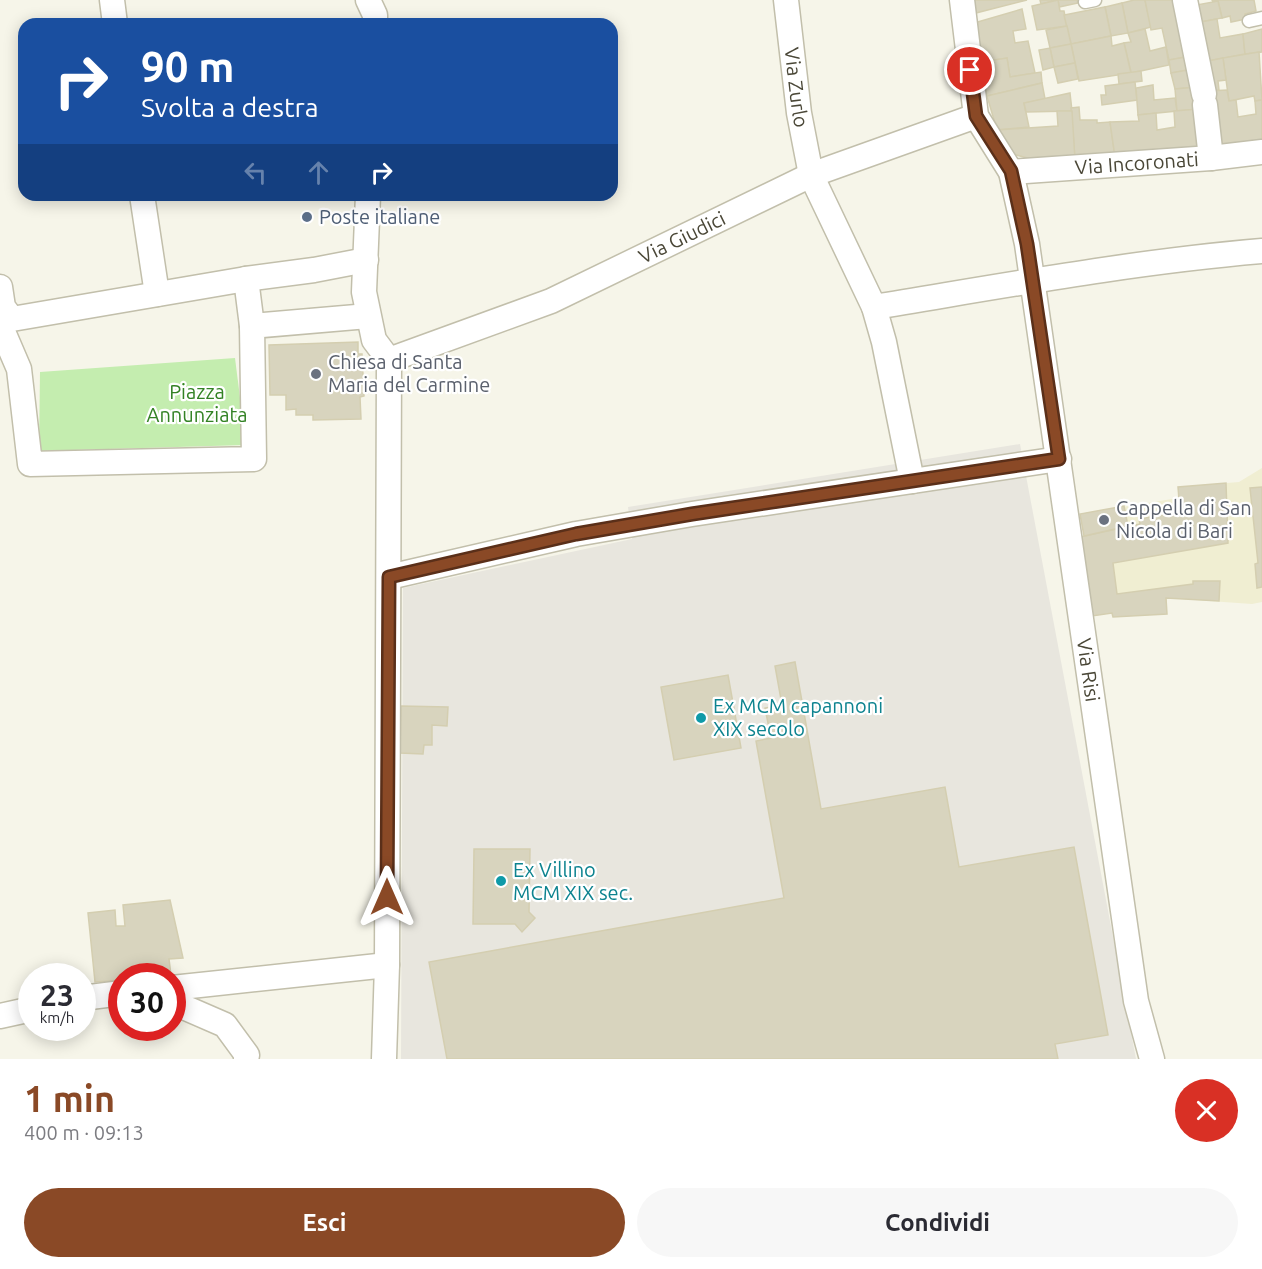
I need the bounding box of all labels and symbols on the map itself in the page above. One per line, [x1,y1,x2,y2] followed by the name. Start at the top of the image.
[944,44,995,95] pin
[781,46,814,129] street label: Via Zurlo
[1074,147,1199,179] street label: Via Incoronati
[319,205,440,228] place label: Poste italiane
[635,206,729,268] street label: Via Giudici
[300,210,314,224] marker: Poste italiane
[328,350,490,396] place label: Chiesa di Santa Maria del Carmine
[309,367,323,381] marker: Chiesa di Santa Maria del Carmine
[146,380,248,426] park label: Piazza Annunziata
[1116,496,1252,542] place label: Cappella di San Nicola di Bari
[1097,513,1111,527] marker: Cappella di San Nicola di Bari
[1073,637,1105,703] street label: Via Risi
[713,694,883,740] place label: Ex MCM capannoni XIX secolo
[694,711,708,725] marker: Ex MCM capannoni XIX secolo
[513,858,633,904] place label: Ex Villino MCM XIX sec.
[355,865,419,929] position arrow
[494,874,508,888] marker: Ex Villino MCM XIX sec.
[108,963,186,1041] speed limit sign: 30

